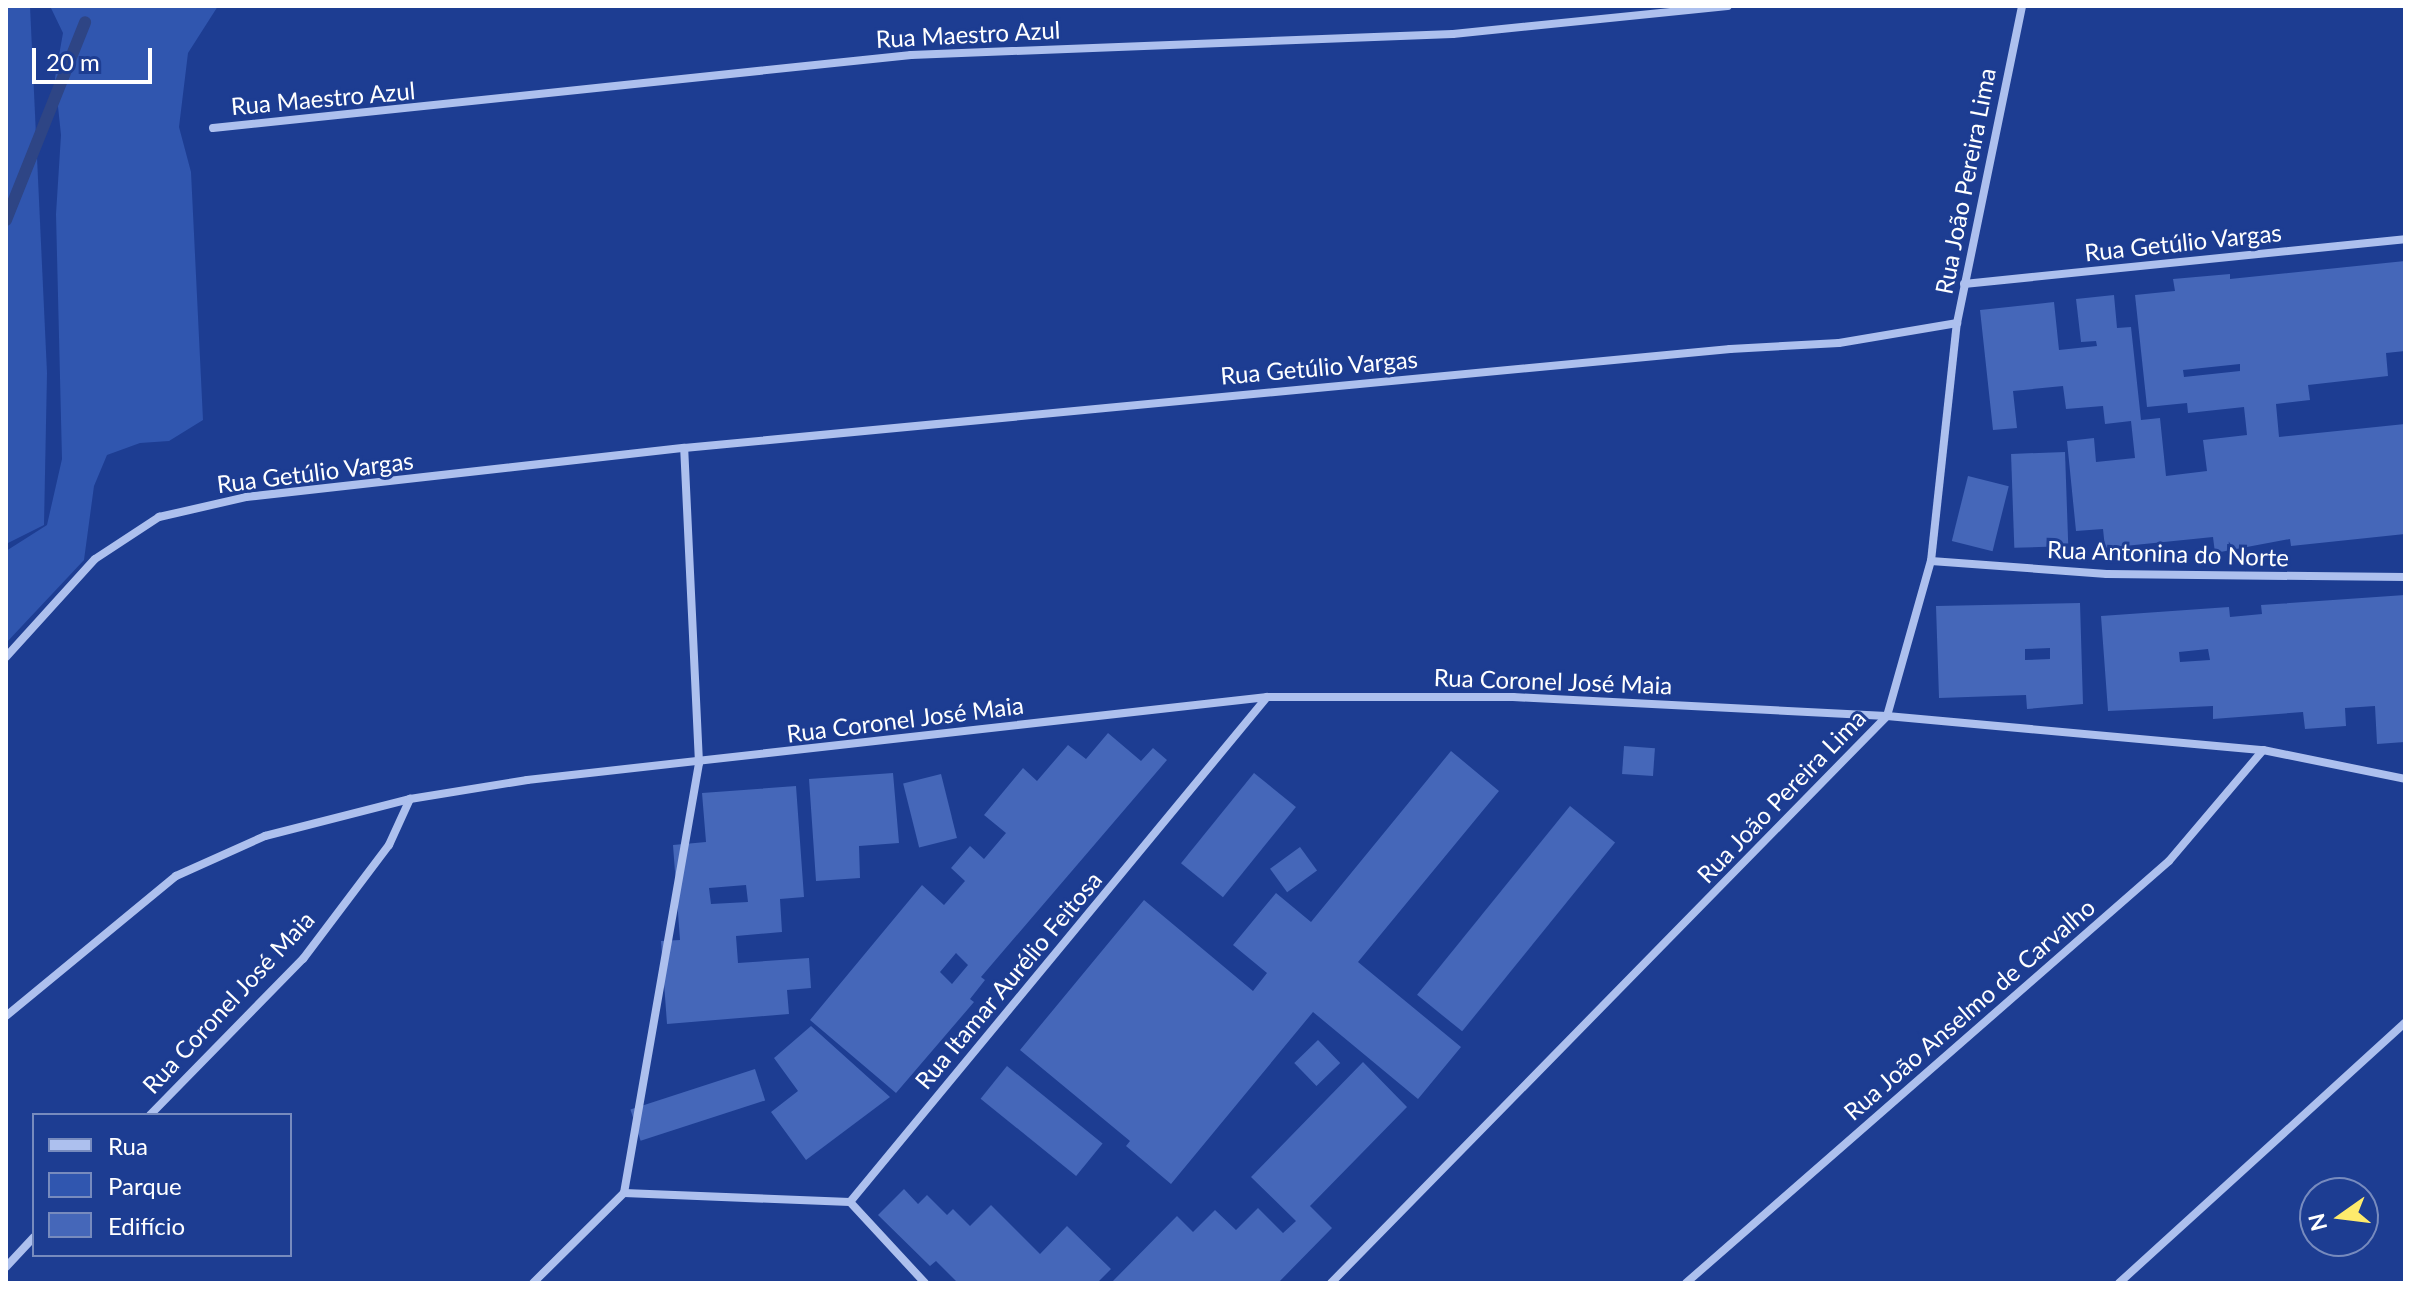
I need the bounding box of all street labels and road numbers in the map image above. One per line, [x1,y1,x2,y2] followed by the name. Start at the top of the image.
[875,15,1061,53] street label: Rua Maestro Azul
[1929,65,2001,297] street label: Rua João Pereira Lima
[229,76,417,120] street label: Rua Maestro Azul
[2083,217,2283,267] street label: Rua Getúlio Vargas
[1219,344,1419,390] street label: Rua Getúlio Vargas
[215,446,415,498] street label: Rua Getúlio Vargas
[2046,534,2290,572] street label: Rua Antonina do Norte
[1433,662,1673,700] street label: Rua Coronel José Maia
[785,690,1025,748] street label: Rua Coronel José Maia
[1691,703,1871,889] street label: Rua João Pereira Lima
[908,865,1108,1095] street label: Rua Itamar Aurélio Feitosa
[1837,892,2101,1126] street label: Rua João Anselmo de Carvalho
[136,905,320,1099] street label: Rua Coronel José Maia

